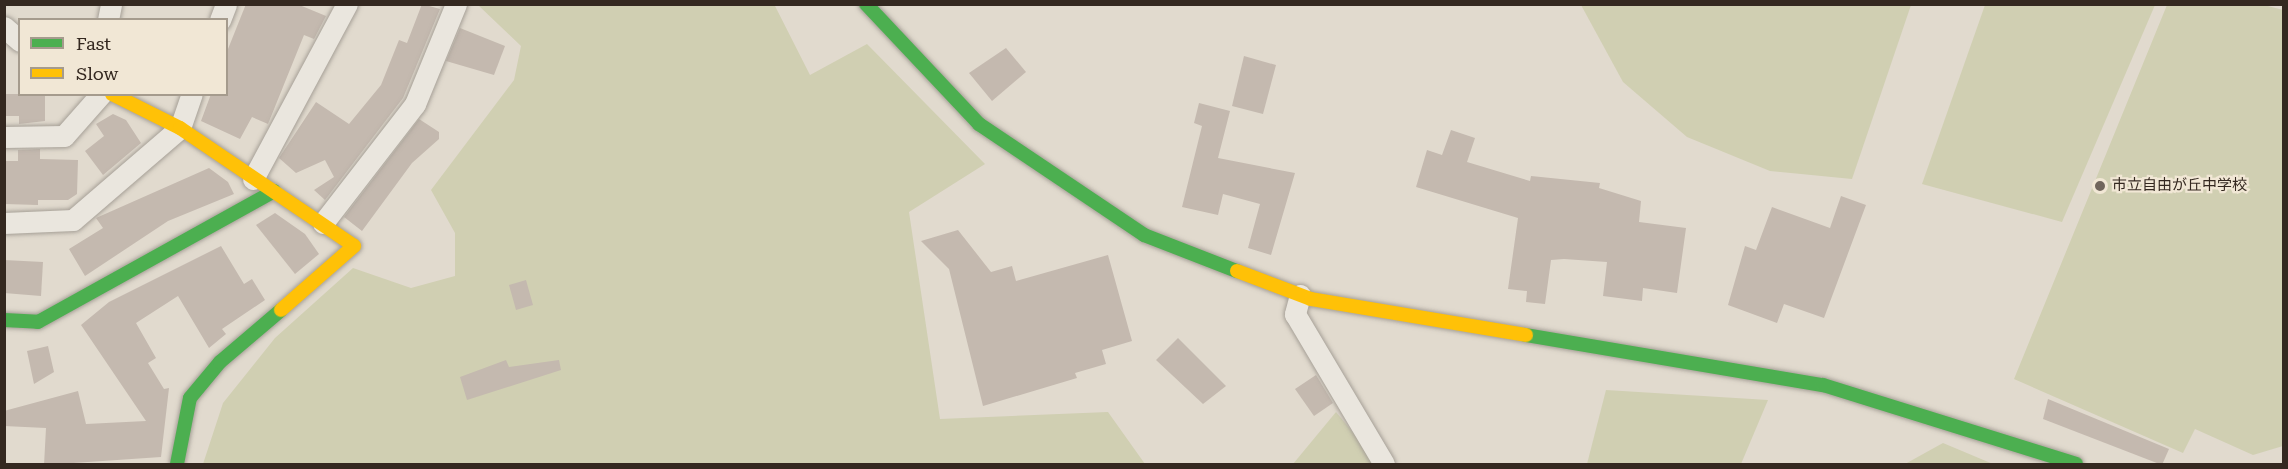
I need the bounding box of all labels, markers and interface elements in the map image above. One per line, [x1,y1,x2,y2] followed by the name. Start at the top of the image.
[18,18,228,96] legend
[76,33,111,54] text: Fast
[76,63,118,84] text: Slow
[2112,177,2247,195] place label: 市立自由が丘中学校
[2093,179,2107,193] marker: 市立自由が丘中学校

